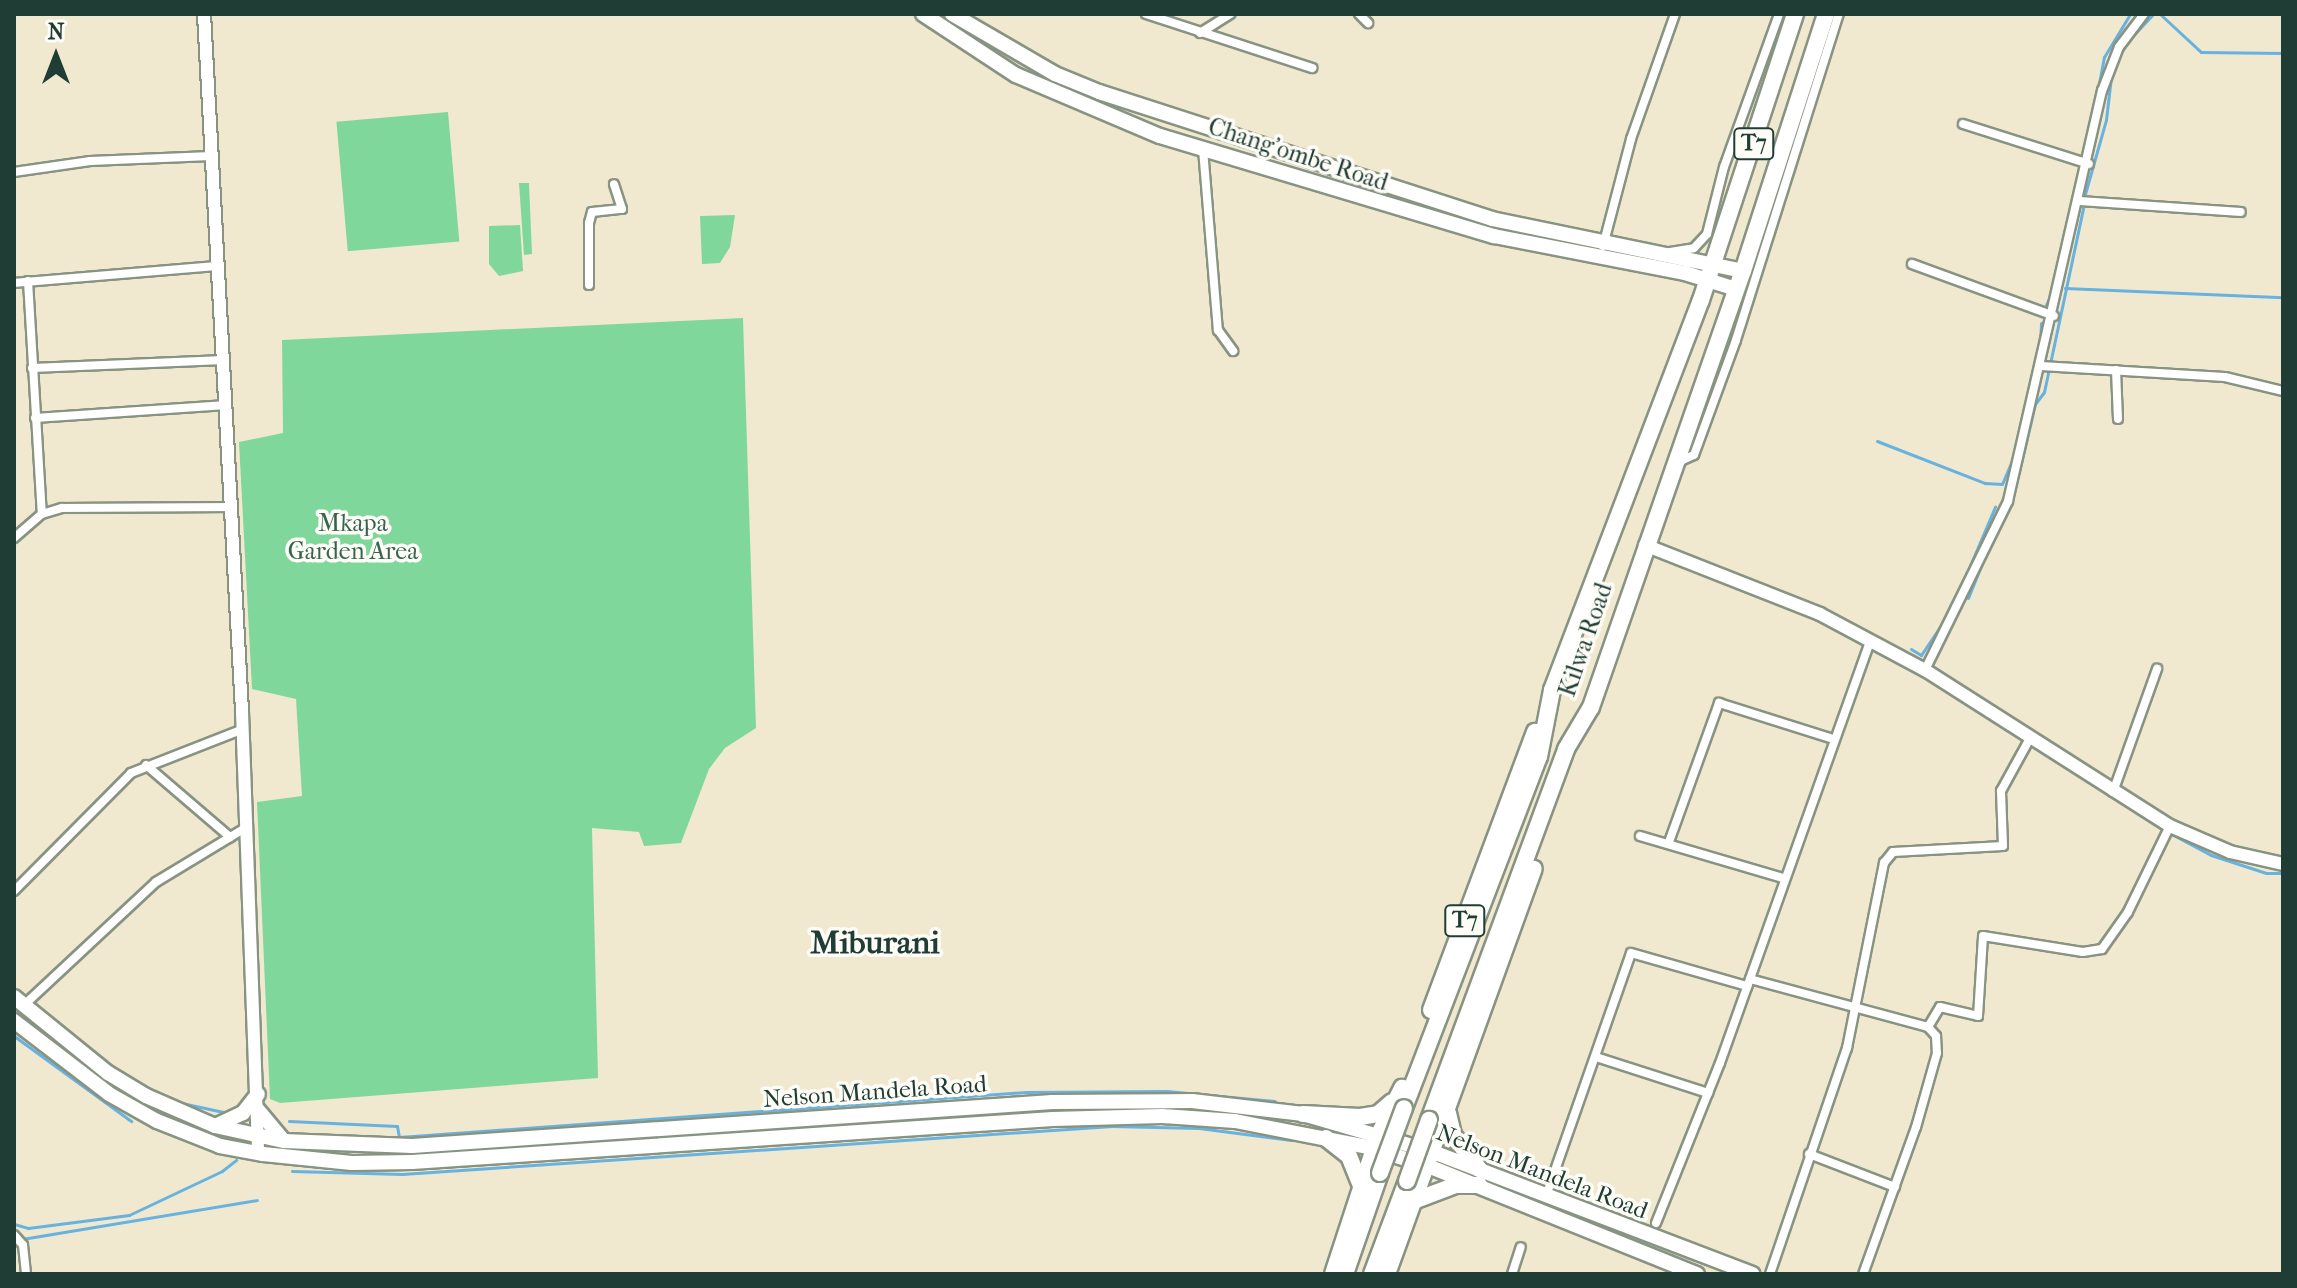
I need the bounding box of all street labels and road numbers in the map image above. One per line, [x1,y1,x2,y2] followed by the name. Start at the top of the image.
[1205,112,1391,198] street label: Chang'ombe Road
[1732,126,1776,162] road number: T7
[1553,579,1619,701] street label: Kilwa Road
[1443,903,1487,939] road number: T7
[762,1070,988,1114] street label: Nelson Mandela Road
[1432,1118,1652,1226] street label: Nelson Mandela Road

